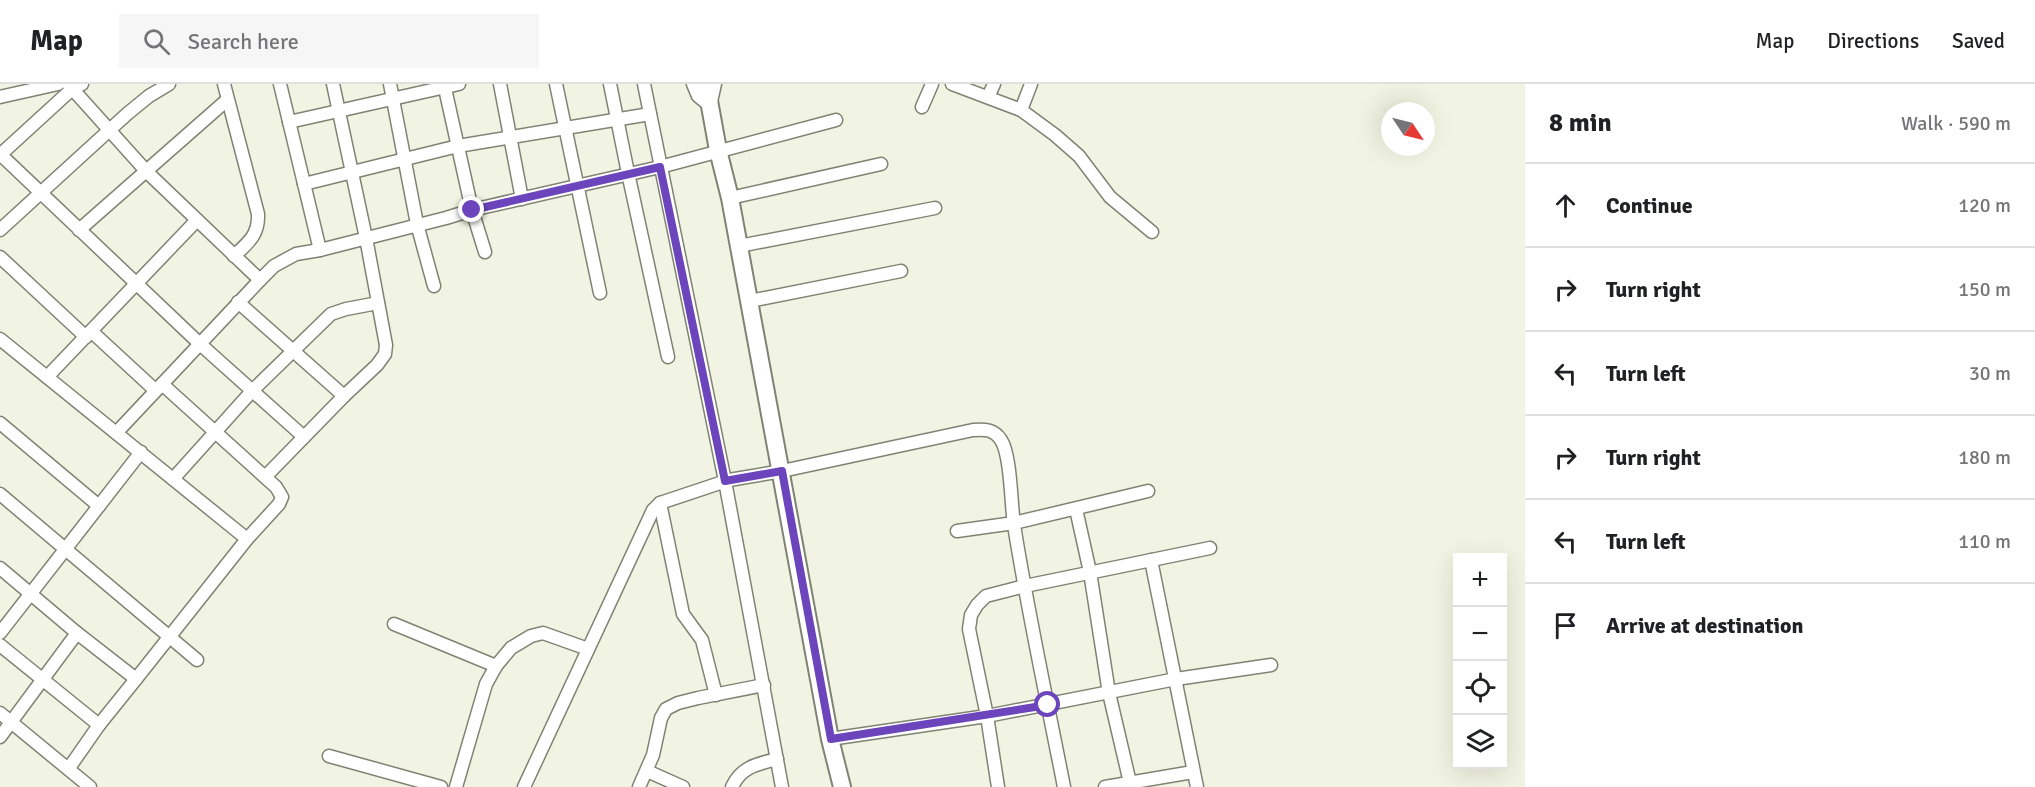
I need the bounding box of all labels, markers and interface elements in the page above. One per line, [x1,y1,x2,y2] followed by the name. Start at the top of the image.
[119,14,539,68] search box
[30,24,83,58] text: Map
[140,25,173,58] icon: search
[188,28,299,55] text: Search here
[1756,28,1794,54] text: Map
[1827,28,1919,54] text: Directions
[1952,28,2005,54] text: Saved
[1381,102,1435,156] north arrow
[1549,107,1612,139] text: 8 min
[1901,111,2011,136] text: Walk · 590 m
[1549,189,1582,222] icon: ahead
[1606,192,1693,219] text: Continue
[1958,193,2011,218] text: 120 m
[458,196,484,222] route end
[1549,273,1582,306] icon: right
[1606,276,1701,303] text: Turn right
[1958,277,2011,302] text: 150 m
[1549,357,1582,390] icon: left
[1606,360,1686,387] text: Turn left
[1969,361,2011,386] text: 30 m
[1549,441,1582,474] icon: right
[1606,444,1701,471] text: Turn right
[1958,445,2011,470] text: 180 m
[1549,525,1582,558] icon: left
[1606,528,1686,555] text: Turn left
[1958,529,2011,554] text: 110 m
[1453,553,1507,769] map controls
[1453,553,1507,607] button: +
[1453,607,1507,661] button: −
[1549,609,1582,642] icon: arrive
[1606,612,1803,639] text: Arrive at destination
[1453,661,1507,715] button: locate
[1034,691,1060,717] route start
[1453,715,1507,769] button: layers

